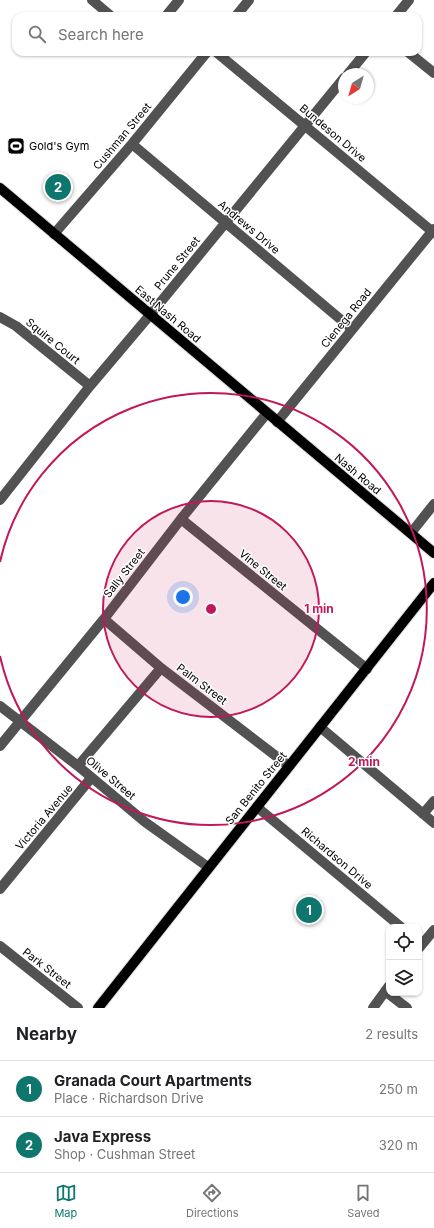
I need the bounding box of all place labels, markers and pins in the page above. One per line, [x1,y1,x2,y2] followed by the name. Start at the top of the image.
[6,136,26,156] sports icon: Gold's Gym
[29,139,89,153] place label: Gold's Gym
[45,172,71,202] pin: 2
[204,602,218,616] centre of rings
[296,895,322,925] pin: 1

